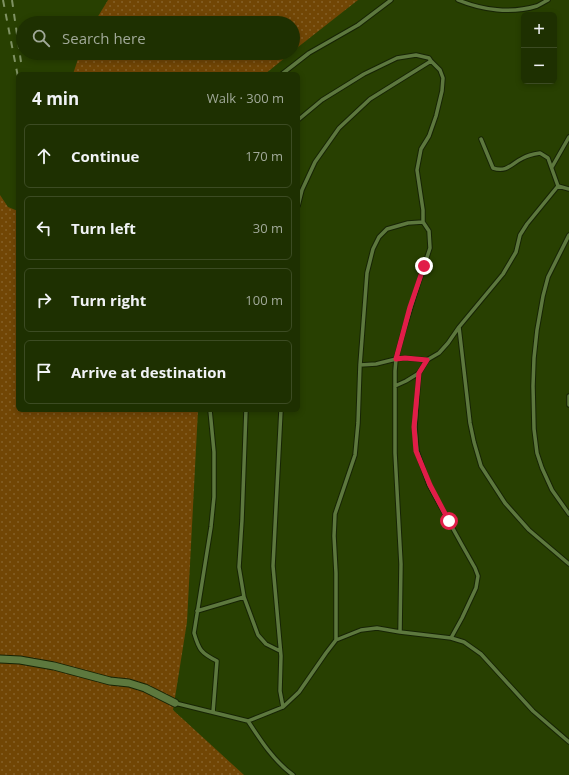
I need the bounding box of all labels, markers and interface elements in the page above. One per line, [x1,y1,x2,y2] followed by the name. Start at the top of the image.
[521,12,557,84] map controls
[521,12,557,48] button: +
[16,16,300,60] search box
[30,27,52,49] icon: search
[62,28,146,48] text: Search here
[521,48,557,84] button: −
[32,87,79,110] text: 4 min
[207,89,284,107] text: Walk · 300 m
[33,145,55,167] icon: ahead
[71,146,139,166] text: Continue
[245,147,283,165] text: 170 m
[33,217,55,239] icon: left
[71,218,136,238] text: Turn left
[253,219,283,237] text: 30 m
[415,257,433,275] route end
[33,289,55,311] icon: right
[71,290,146,310] text: Turn right
[245,291,283,309] text: 100 m
[33,361,55,383] icon: arrive
[71,362,226,382] text: Arrive at destination
[440,512,458,530] route start

